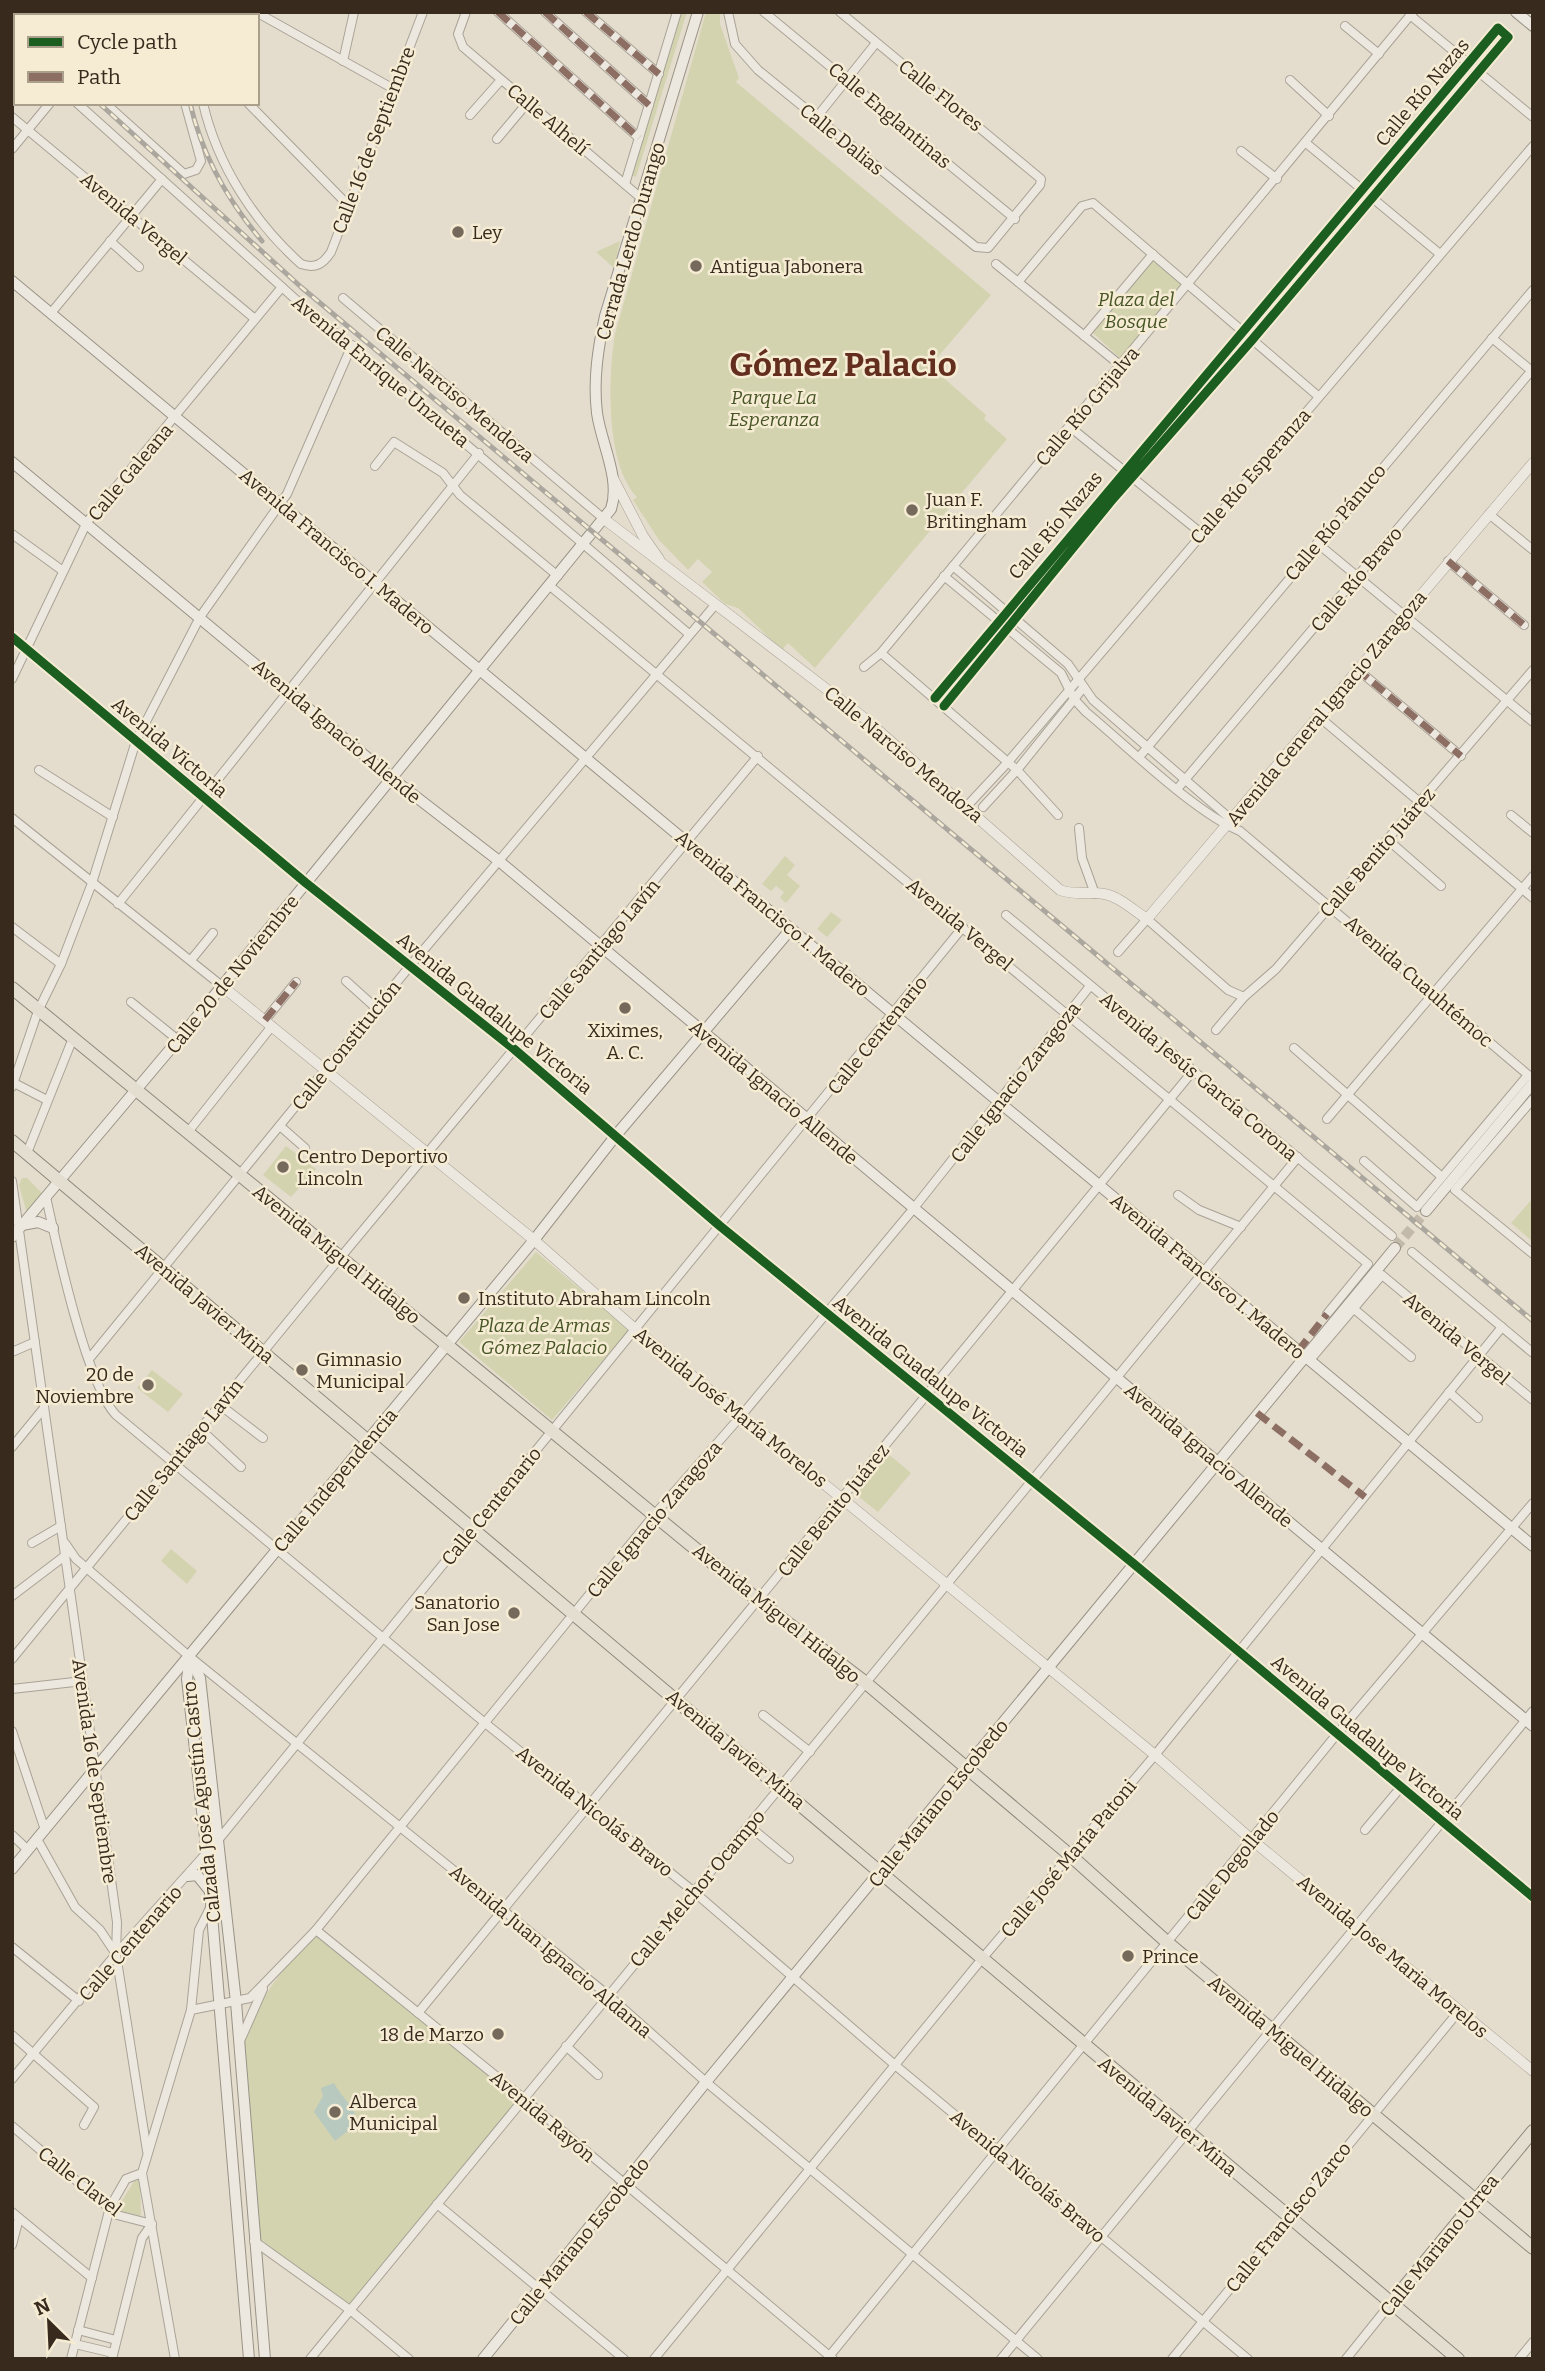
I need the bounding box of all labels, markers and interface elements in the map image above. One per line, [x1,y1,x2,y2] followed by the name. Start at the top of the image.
[14,14,259,105] legend
[77,29,177,55] text: Cycle path
[1371,34,1474,151] street label: Calle Río Nazas
[327,43,420,237] street label: Calle 16 de Septiembre
[894,54,987,136] street label: Calle Flores
[824,57,956,173] street label: Calle Englantinas
[77,64,121,90] text: Path
[502,79,593,160] street label: Calle Alhelí
[795,99,888,180] street label: Calle Dalias
[591,139,670,343] street label: Cerrada Lerdo Durango
[76,167,192,270] street label: Avenida Vergel
[472,221,503,244] place label: Ley
[450,224,466,240] marker: Ley
[710,255,864,278] place label: Antigua Jabonera
[688,258,704,274] marker: Antigua Jabonera
[1098,288,1174,333] park label: Plaza del Bosque
[287,290,475,453] street label: Avenida Enrique Unzueta
[371,321,539,468] street label: Calle Narciso Mendoza
[1031,342,1144,471] street label: Calle Río Grijalva
[729,345,957,385] district label: Gómez Palacio
[728,386,820,431] park label: Parque La Esperanza
[1185,403,1316,549] street label: Calle Río Esperanza
[83,418,178,526] street label: Calle Galeana
[1280,459,1391,585] street label: Calle Río Pánuco
[235,463,439,639] street label: Avenida Francisco I. Madero
[1004,467,1107,584] street label: Calle Río Nazas
[925,488,1027,533] place label: Juan F. Britingham
[904,502,920,518] marker: Juan F. Britingham
[1306,522,1407,637] street label: Calle Río Bravo
[1221,586,1432,831] street label: Avenida General Ignacio Zaragoza
[248,654,426,809] street label: Avenida Ignacio Allende
[820,681,988,828] street label: Calle Narciso Mendoza
[107,692,233,803] street label: Avenida Victoria
[1315,783,1440,922] street label: Calle Benito Juárez
[671,825,875,1001] street label: Avenida Francisco I. Madero
[902,873,1018,976] street label: Avenida Vergel
[534,874,665,1024] street label: Calle Santiago Lavín
[161,890,304,1058] street label: Calle 20 de Noviembre
[1340,911,1498,1052] street label: Avenida Cuauhtémoc
[392,927,597,1100] street label: Avenida Guadalupe Victoria
[823,971,932,1099] street label: Calle Centenario
[287,976,406,1115] street label: Calle Constitución
[1095,987,1303,1166] street label: Avenida Jesús García Corona
[946,997,1086,1167] street label: Calle Ignacio Zaragoza
[617,1000,633,1016] marker: Xiximes, A. C.
[685,1015,863,1170] street label: Avenida Ignacio Allende
[587,1019,663,1064] place label: Xiximes, A. C.
[297,1145,448,1190] place label: Centro Deportivo Lincoln
[275,1159,291,1175] marker: Centro Deportivo Lincoln
[248,1180,425,1329] street label: Avenida Miguel Hidalgo
[1106,1188,1310,1364] street label: Avenida Francisco I. Madero
[130,1239,279,1369] street label: Avenida Javier Mina
[478,1287,711,1310] place label: Instituto Abraham Lincoln
[1399,1287,1515,1390] street label: Avenida Vergel
[456,1290,472,1306] marker: Instituto Abraham Lincoln
[828,1290,1033,1463] street label: Avenida Guadalupe Victoria
[478,1314,610,1359] park label: Plaza de Armas Gómez Palacio
[629,1322,832,1492] street label: Avenida José María Morelos
[316,1348,405,1393] place label: Gimnasio Municipal
[294,1362,310,1378] marker: Gimnasio Municipal
[35,1363,134,1408] place label: 20 de Noviembre
[119,1375,248,1526] street label: Calle Santiago Lavín
[140,1377,156,1393] marker: 20 de Noviembre
[1120,1378,1298,1533] street label: Avenida Ignacio Allende
[269,1403,403,1557] street label: Calle Independencia
[582,1436,727,1602] street label: Calle Ignacio Zaragoza
[773,1439,894,1582] street label: Calle Benito Juárez
[437,1442,546,1570] street label: Calle Centenario
[688,1539,865,1688] street label: Avenida Miguel Hidalgo
[414,1591,500,1636] place label: Sanatorio San Jose
[506,1605,522,1621] marker: Sanatorio San Jose
[1267,1650,1469,1825] street label: Avenida Guadalupe Victoria
[67,1657,122,1885] street label: Avenida 16 de Septiembre
[177,1680,226,1924] street label: Calzada José Agustín Castro
[661,1685,810,1815] street label: Avenida Javier Mina
[864,1715,1013,1892] street label: Calle Mariano Escobedo
[512,1741,678,1882] street label: Avenida Nicolás Bravo
[996,1774,1141,1942] street label: Calle José María Patoni
[625,1805,770,1972] street label: Calle Melchor Ocampo
[1181,1805,1284,1925] street label: Calle Degollado
[445,1860,657,2043] street label: Avenida Juan Ignacio Aldama
[1293,1870,1493,2043] street label: Avenida Jose Maria Morelos
[74,1881,187,2006] street label: Calle Centenario
[1142,1945,1199,1968] place label: Prince
[1120,1948,1136,1964] marker: Prince
[1203,1970,1378,2122] street label: Avenida Miguel Hidalgo
[380,2023,484,2046] place label: 18 de Marzo
[490,2026,506,2042] marker: 18 de Marzo
[1093,2052,1242,2182] street label: Avenida Javier Mina
[485,2066,600,2167] street label: Avenida Rayón
[349,2090,438,2135] place label: Alberca Municipal
[327,2104,343,2120] marker: Alberca Municipal
[946,2105,1110,2248] street label: Avenida Nicolás Bravo
[1221,2137,1356,2297] street label: Calle Francisco Zarco
[33,2142,126,2221] street label: Calle Clavel
[505,2153,654,2330] street label: Calle Mariano Escobedo
[1375,2169,1504,2321] street label: Calle Mariano Urrea
[14,2287,84,2357] north arrow
[31,2293,54,2320] text: N

